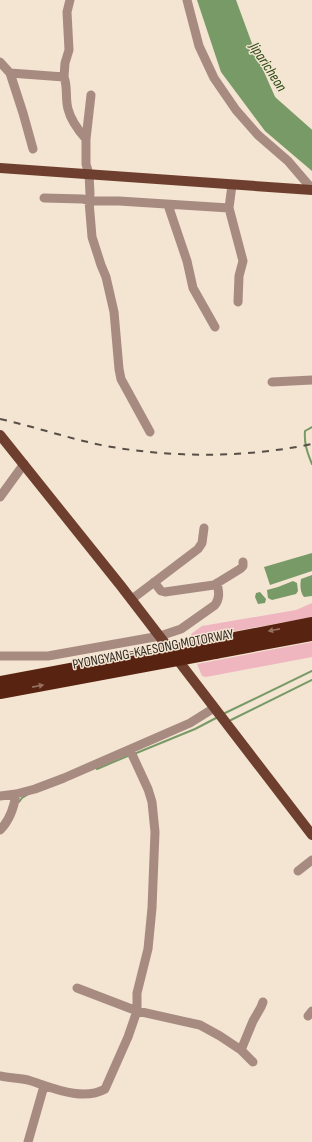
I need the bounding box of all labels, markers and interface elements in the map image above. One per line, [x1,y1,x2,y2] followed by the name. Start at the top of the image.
[244,38,291,95] water label: Jiparicheon
[71,625,235,673] street label: PYONGYANG-KAESONG MOTORWAY
[268,628,280,634] one-way arrow
[32,683,44,689] one-way arrow

